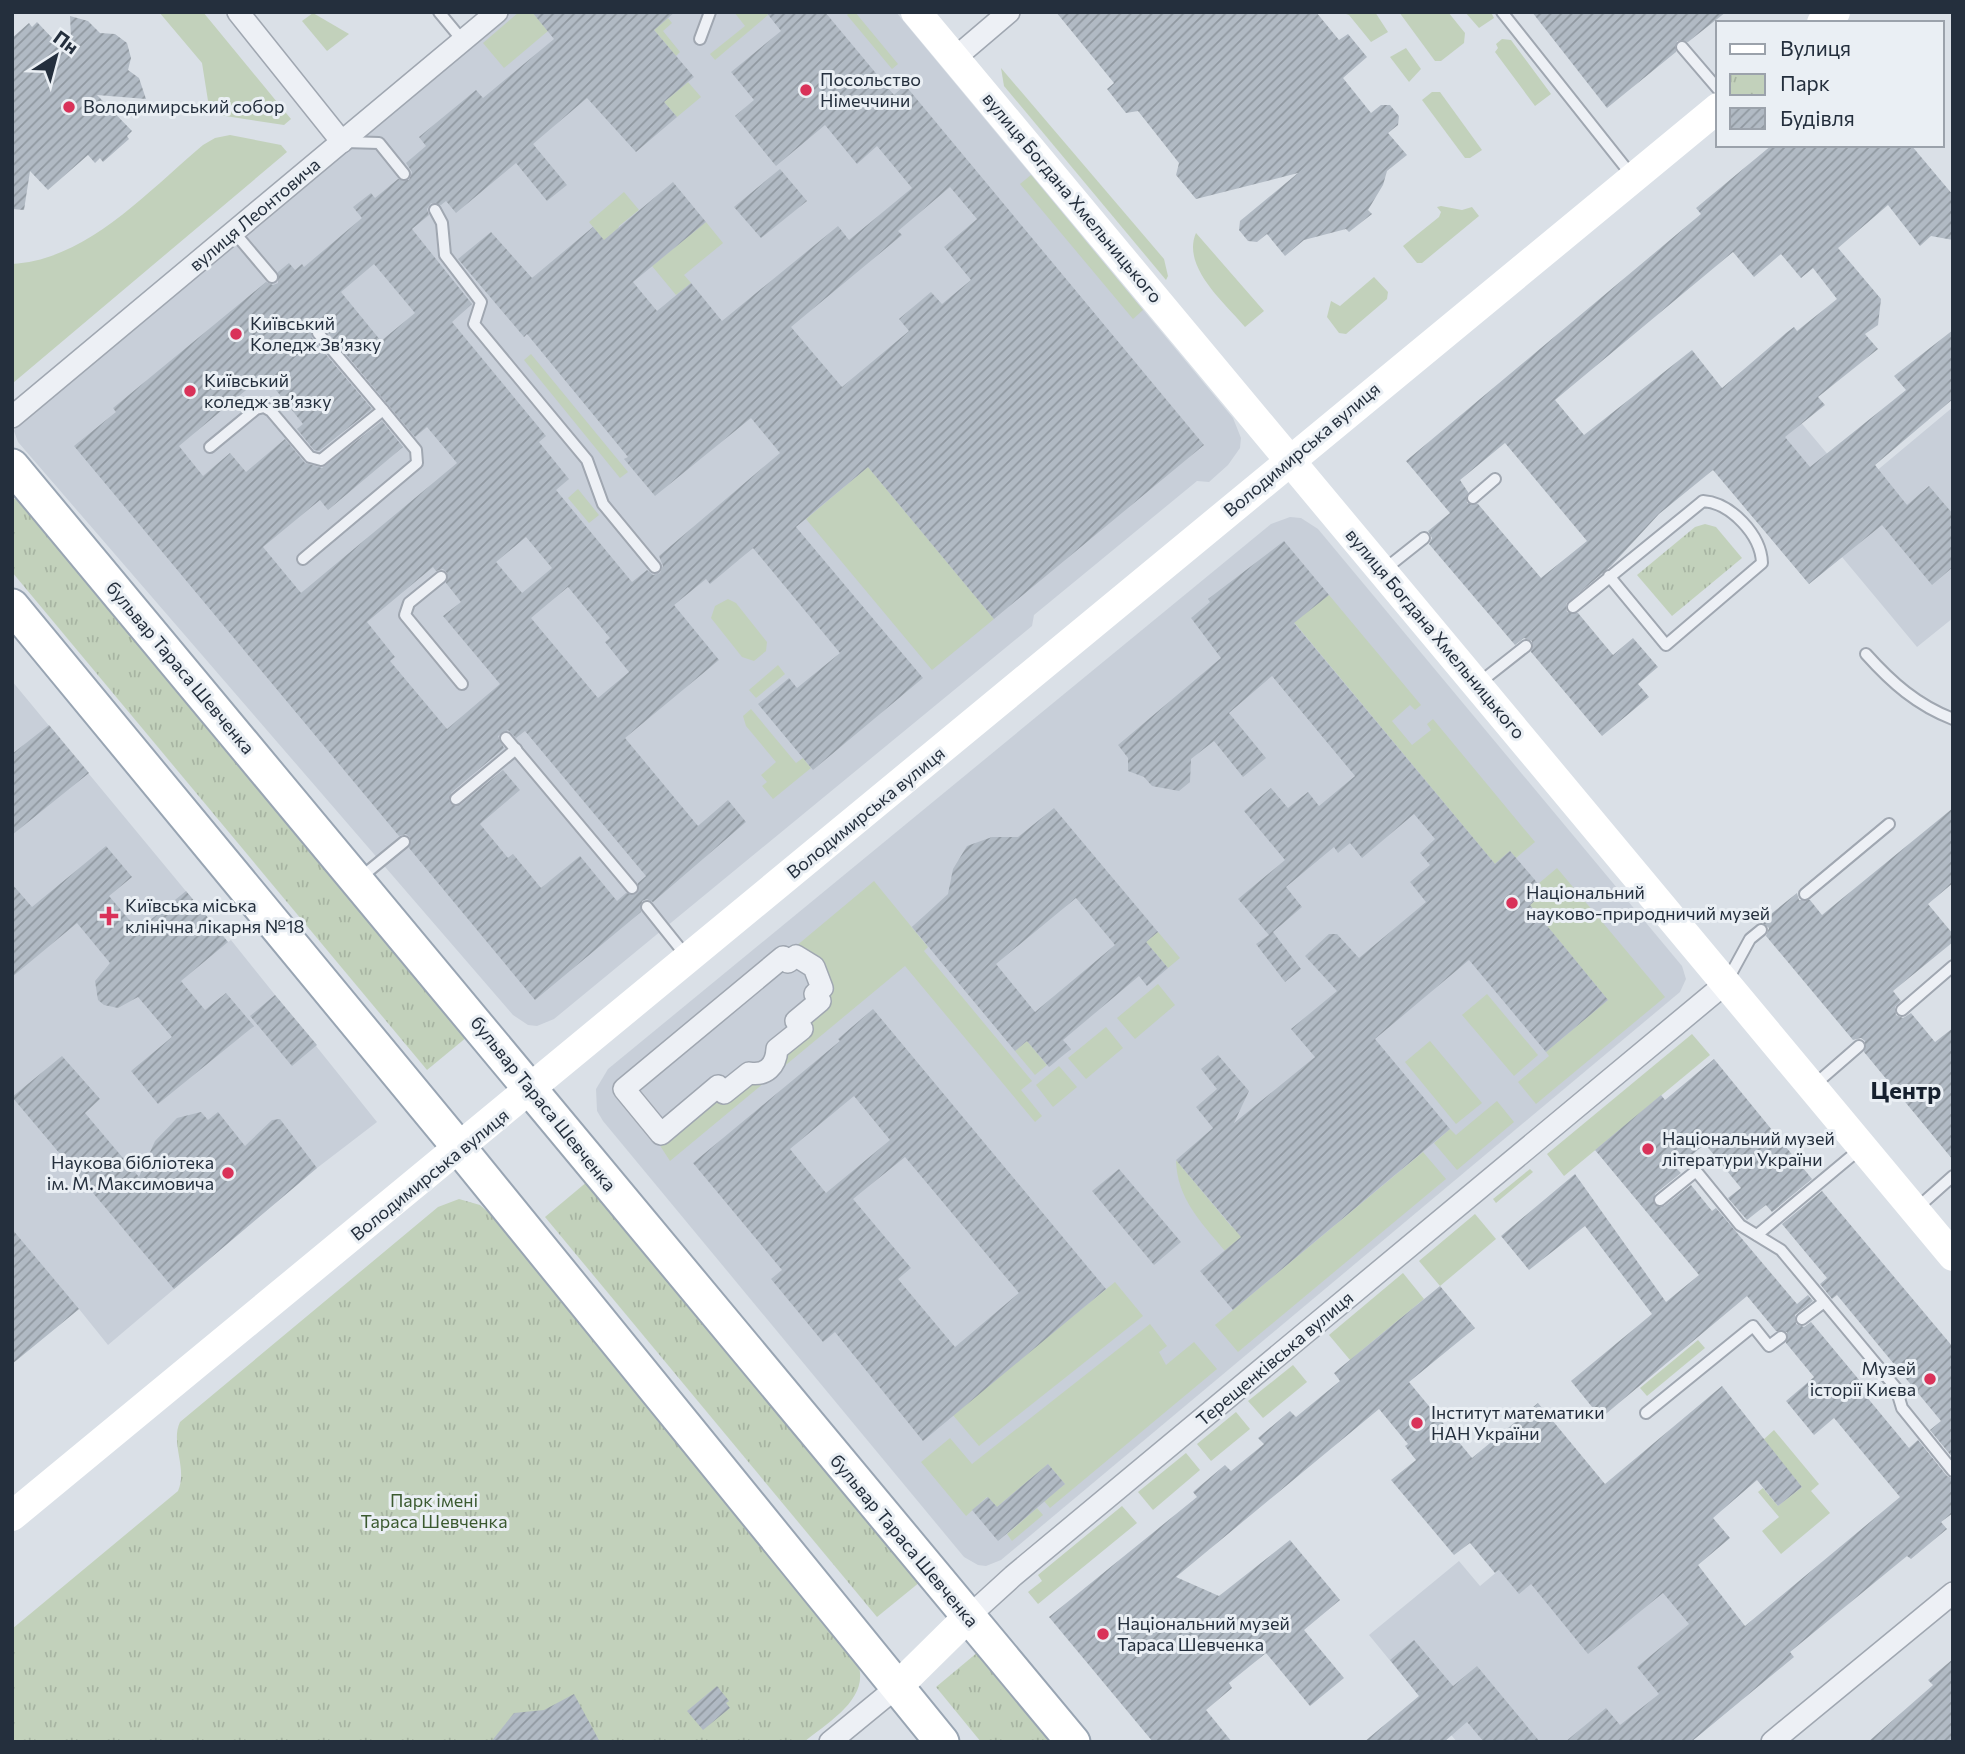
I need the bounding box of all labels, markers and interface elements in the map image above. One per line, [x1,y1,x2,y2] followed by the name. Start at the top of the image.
[21,21,91,91] north arrow
[1716,21,1944,147] legend
[49,25,83,59] text: Пн
[1780,35,1851,60] text: Вулиця
[820,68,921,111] place label: Посольство Німеччини
[1780,70,1830,95] text: Парк
[798,82,814,98] marker: Посольство Німеччини
[978,88,1167,307] street label: вулиця Богдана Хмельницького
[83,95,285,117] place label: Володимирський собор
[61,99,77,115] marker: Володимирський собор
[1780,105,1855,130] text: Будівля
[184,153,324,275] street label: вулиця Леонтовича
[250,312,381,355] place label: Київський Коледж Зв’язку
[228,326,244,342] marker: Київський Коледж Зв’язку
[204,369,332,412] place label: Київський коледж зв’язку
[1219,377,1384,521] street label: Володимирська вулиця
[182,383,198,399] marker: Київський коледж зв’язку
[1341,524,1530,743] street label: вулиця Богдана Хмельницького
[102,576,260,758] street label: бульвар Тараса Шевченка
[782,742,949,883] street label: Володимирська вулиця
[1526,881,1770,924] place label: Національний науково-природничий музей
[125,894,305,937] place label: Київська міська клінічна лікарня №18
[1504,895,1520,911] marker: Національний науково-природничий музей
[99,906,119,926] marker: Київська міська клінічна лікарня №18
[466,1011,621,1195] street label: бульвар Тараса Шевченка
[1871,1075,1941,1104] district label: Центр
[346,1104,513,1245] street label: Володимирська вулиця
[1662,1127,1835,1170] place label: Національний музей літератури України
[1640,1141,1656,1157] marker: Національний музей літератури України
[47,1151,214,1194] place label: Наукова бібліотека ім. М. Максимовича
[220,1165,236,1181] marker: Наукова бібліотека ім. М. Максимовича
[1191,1286,1357,1430] street label: Терещенківська вулиця
[1810,1357,1916,1400] place label: Музей історії Києва
[1922,1371,1938,1387] marker: Музей історії Києва
[1431,1401,1605,1444] place label: Інститут математики НАН України
[1409,1415,1425,1431] marker: Інститут математики НАН України
[826,1449,984,1631] street label: бульвар Тараса Шевченка
[361,1489,507,1532] park label: Парк імені Тараса Шевченка
[1117,1612,1290,1655] place label: Національний музей Тараса Шевченка
[1095,1626,1111,1642] marker: Національний музей Тараса Шевченка

